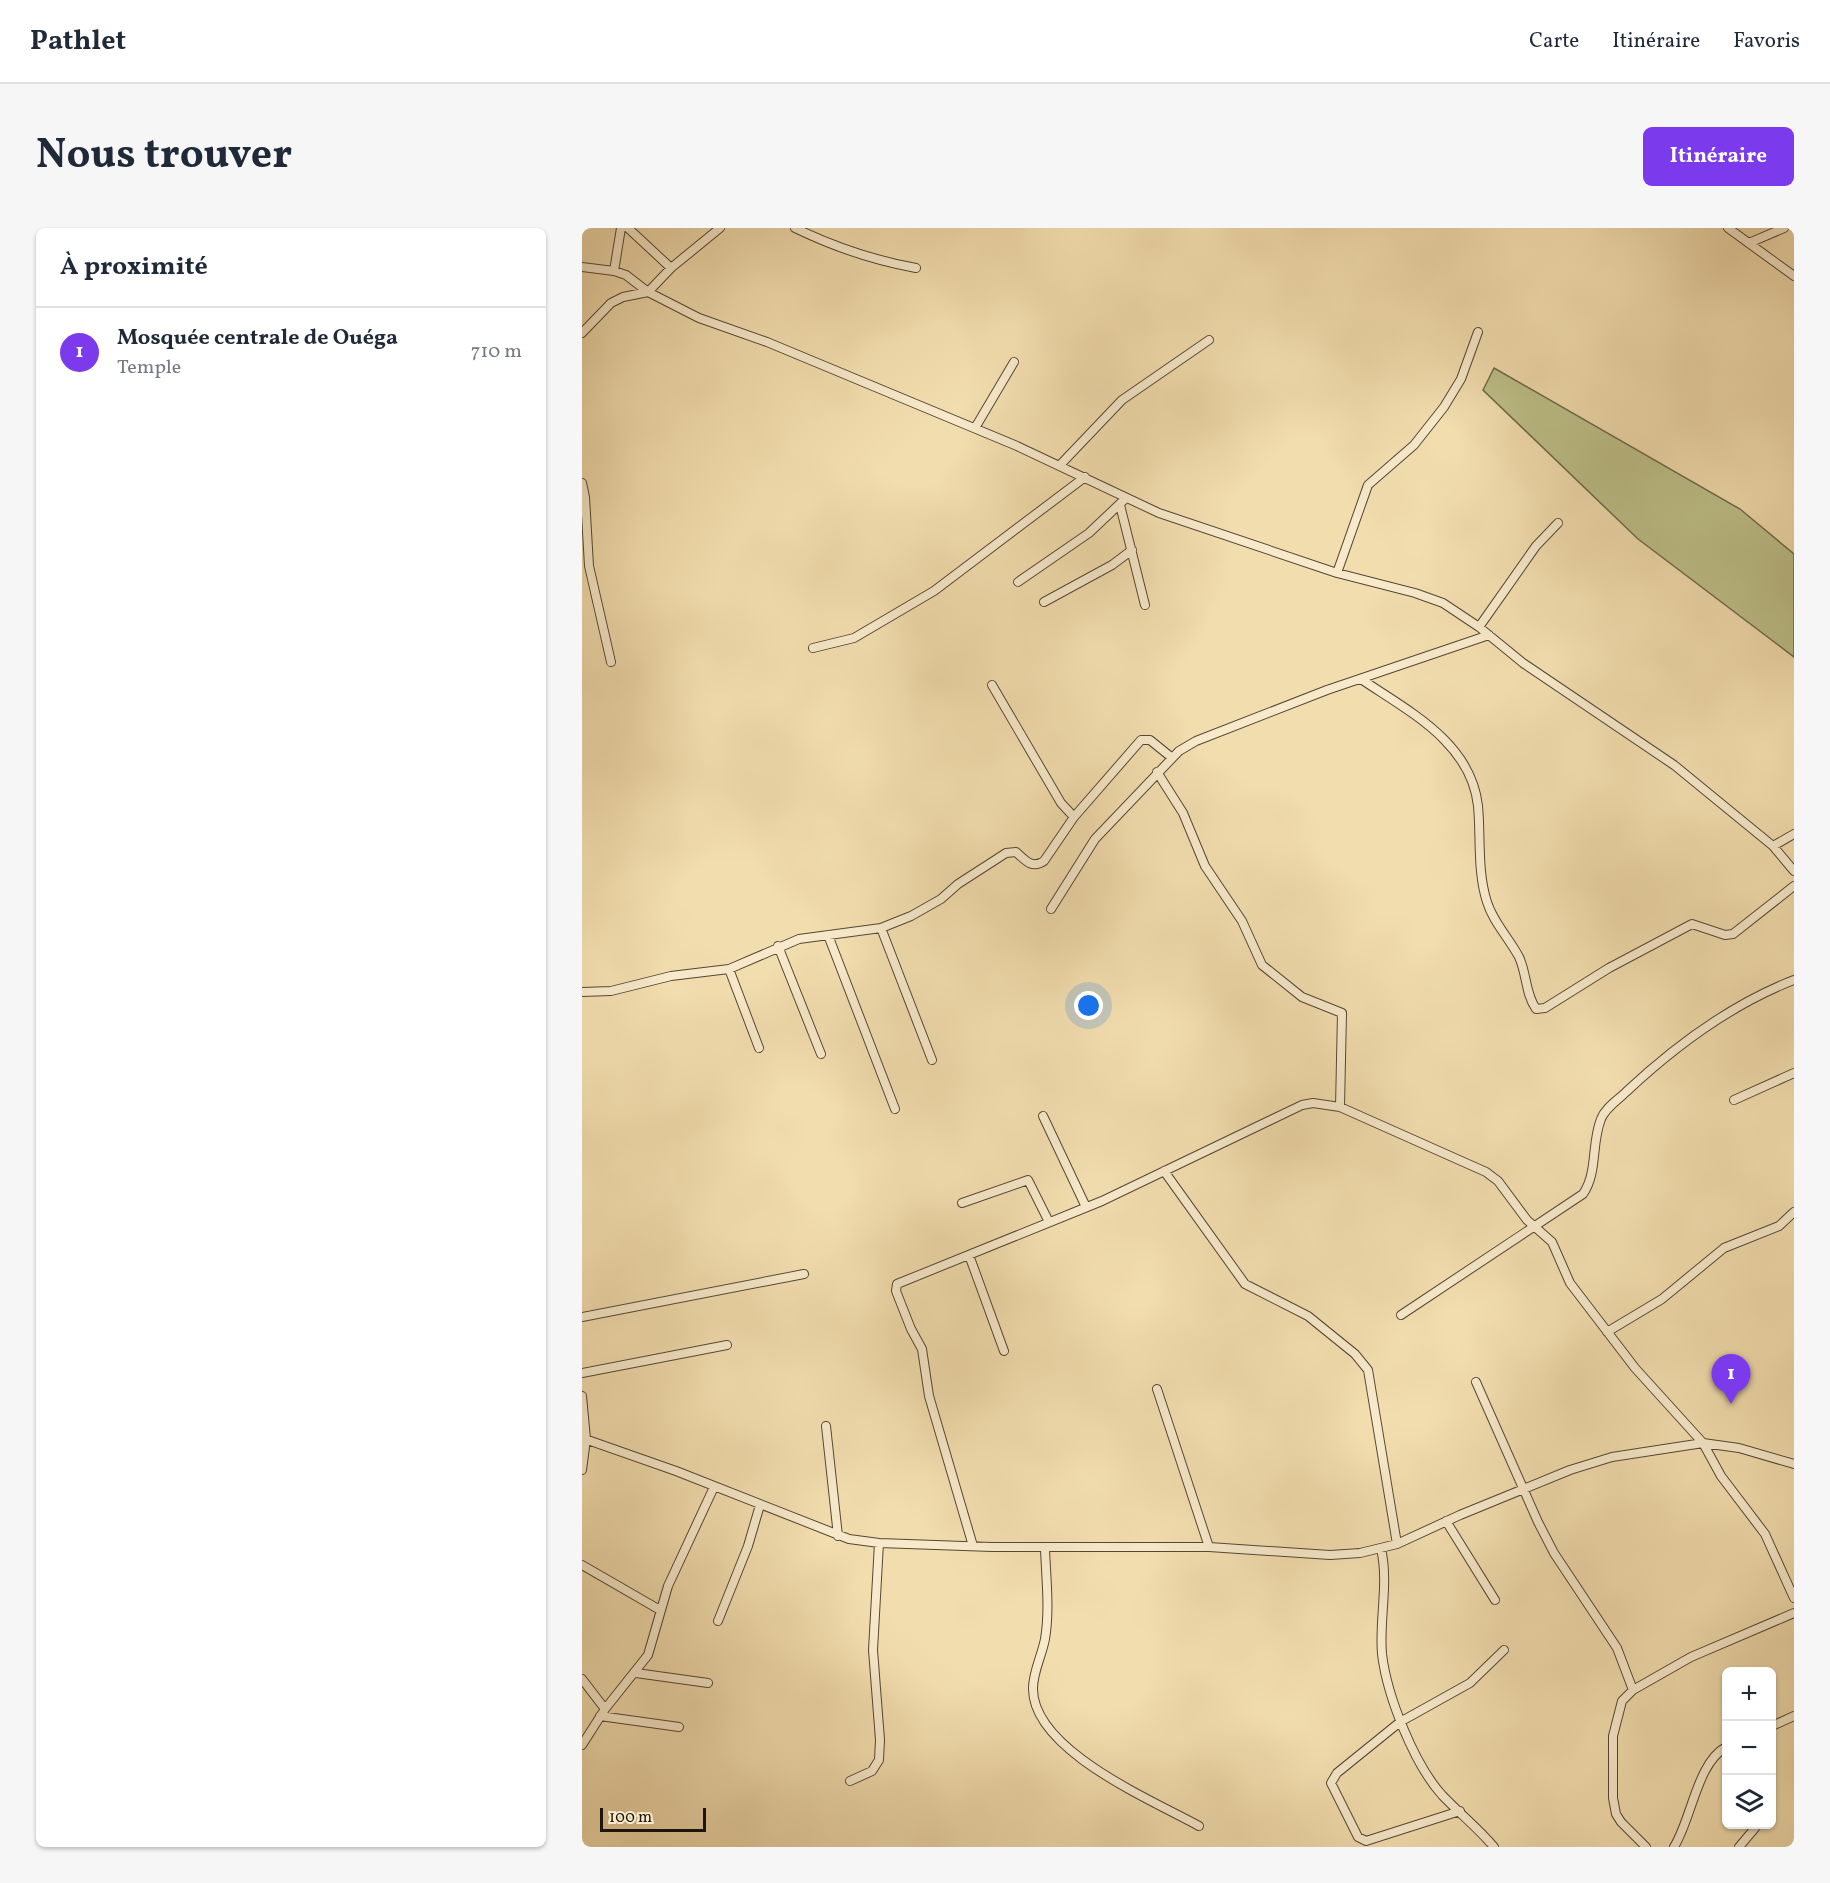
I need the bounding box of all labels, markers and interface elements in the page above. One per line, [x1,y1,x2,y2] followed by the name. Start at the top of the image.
[30,22,126,61] text: Pathlet
[1529,27,1579,56] text: Carte
[1612,27,1700,56] text: Itinéraire
[1733,27,1800,56] text: Favoris
[36,127,292,186] text: Nous trouver
[1643,127,1794,186] button: Itinéraire
[60,249,208,285] text: À proximité
[117,323,398,354] text: Mosquée centrale de Ouéga
[75,338,84,366] text: 1
[471,338,522,366] text: 710 m
[117,354,181,382] text: Temple
[1074,991,1103,1020] your location
[1712,1354,1750,1404] pin: 1
[1722,1667,1776,1829] map controls
[1722,1667,1776,1721] button: +
[1722,1721,1776,1775] button: −
[1722,1775,1776,1829] button: layers
[600,1805,706,1832] scale bar
[609,1807,652,1829] text: 100 m

